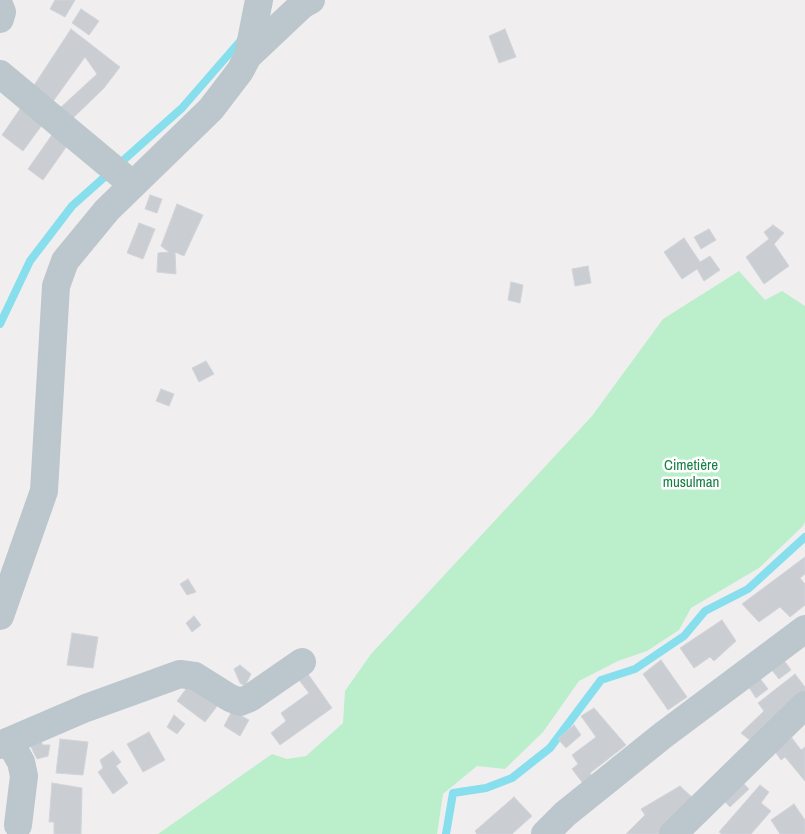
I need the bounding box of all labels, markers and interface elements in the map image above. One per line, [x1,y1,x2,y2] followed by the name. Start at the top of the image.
[663,457,719,492] park label: Cimetière musulman

